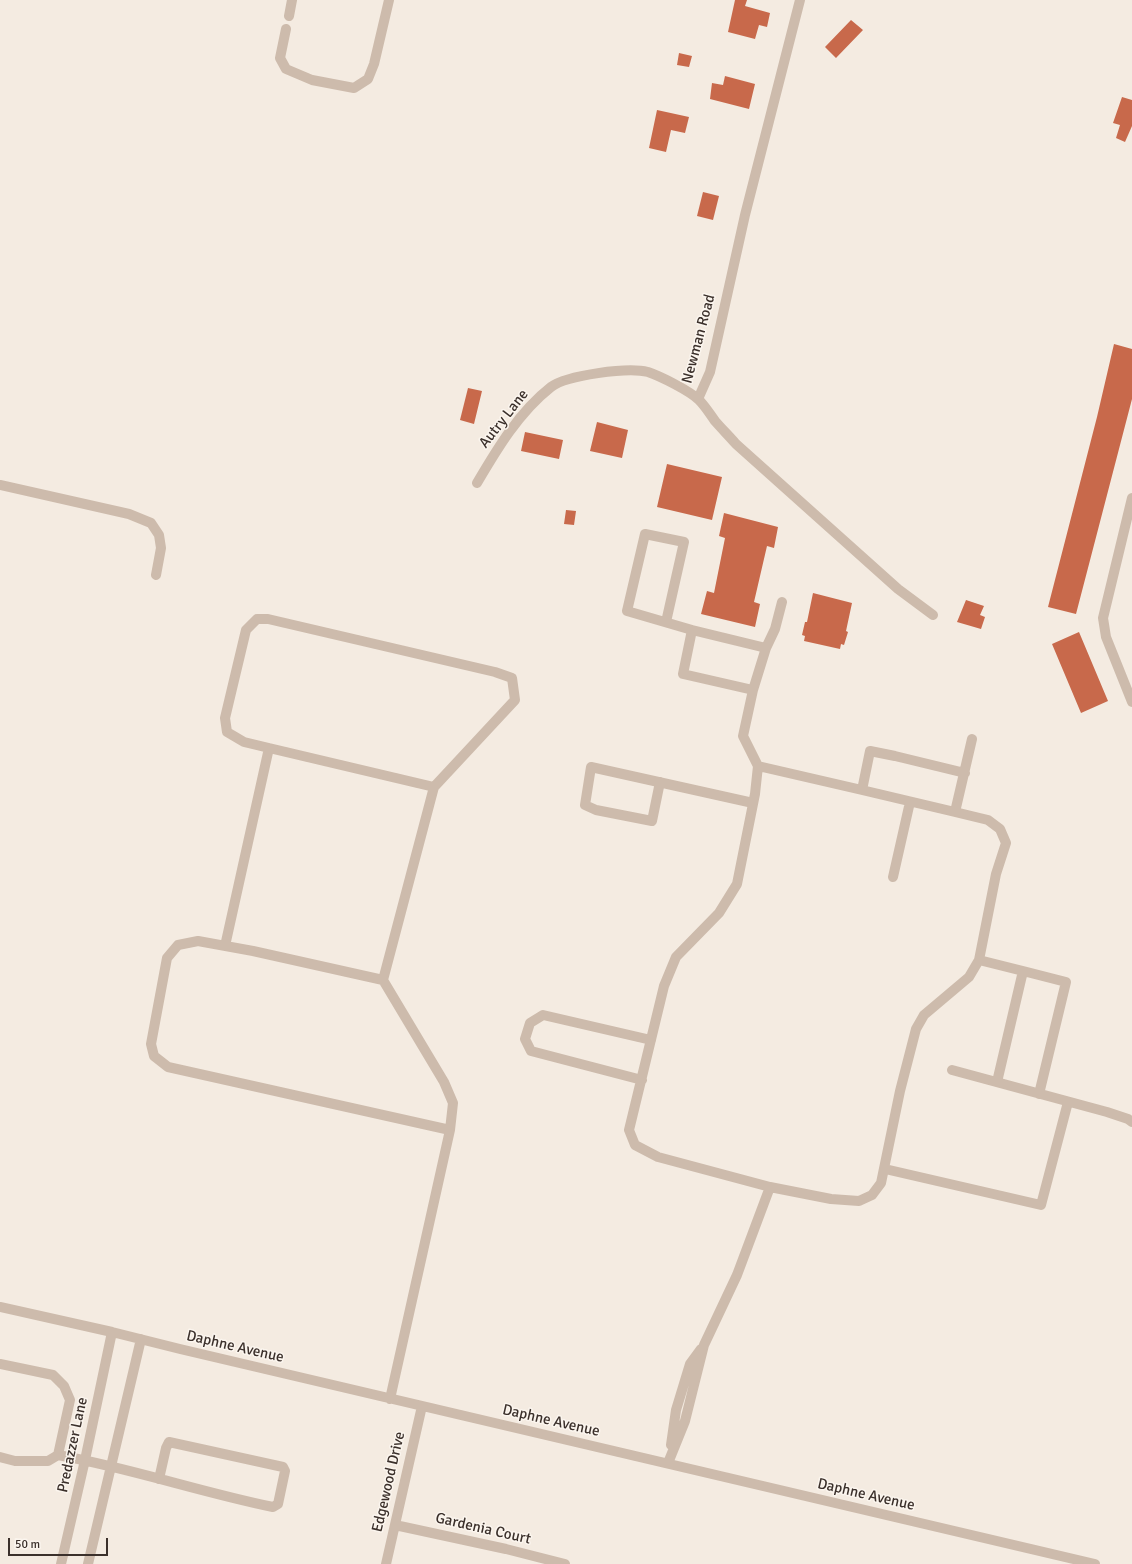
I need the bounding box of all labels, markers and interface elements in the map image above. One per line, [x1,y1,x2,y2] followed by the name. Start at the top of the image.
[678,292,720,386] street label: Newman Road
[475,386,533,452] street label: Autry Lane
[185,1327,285,1367] street label: Daphne Avenue
[54,1396,92,1494] street label: Predazzer Lane
[501,1401,601,1441] street label: Daphne Avenue
[369,1430,409,1534] street label: Edgewood Drive
[816,1475,916,1515] street label: Daphne Avenue
[434,1509,532,1549] street label: Gardenia Court
[10,1530,110,1556] scale bar
[15,1537,40,1552] text: 50 m

